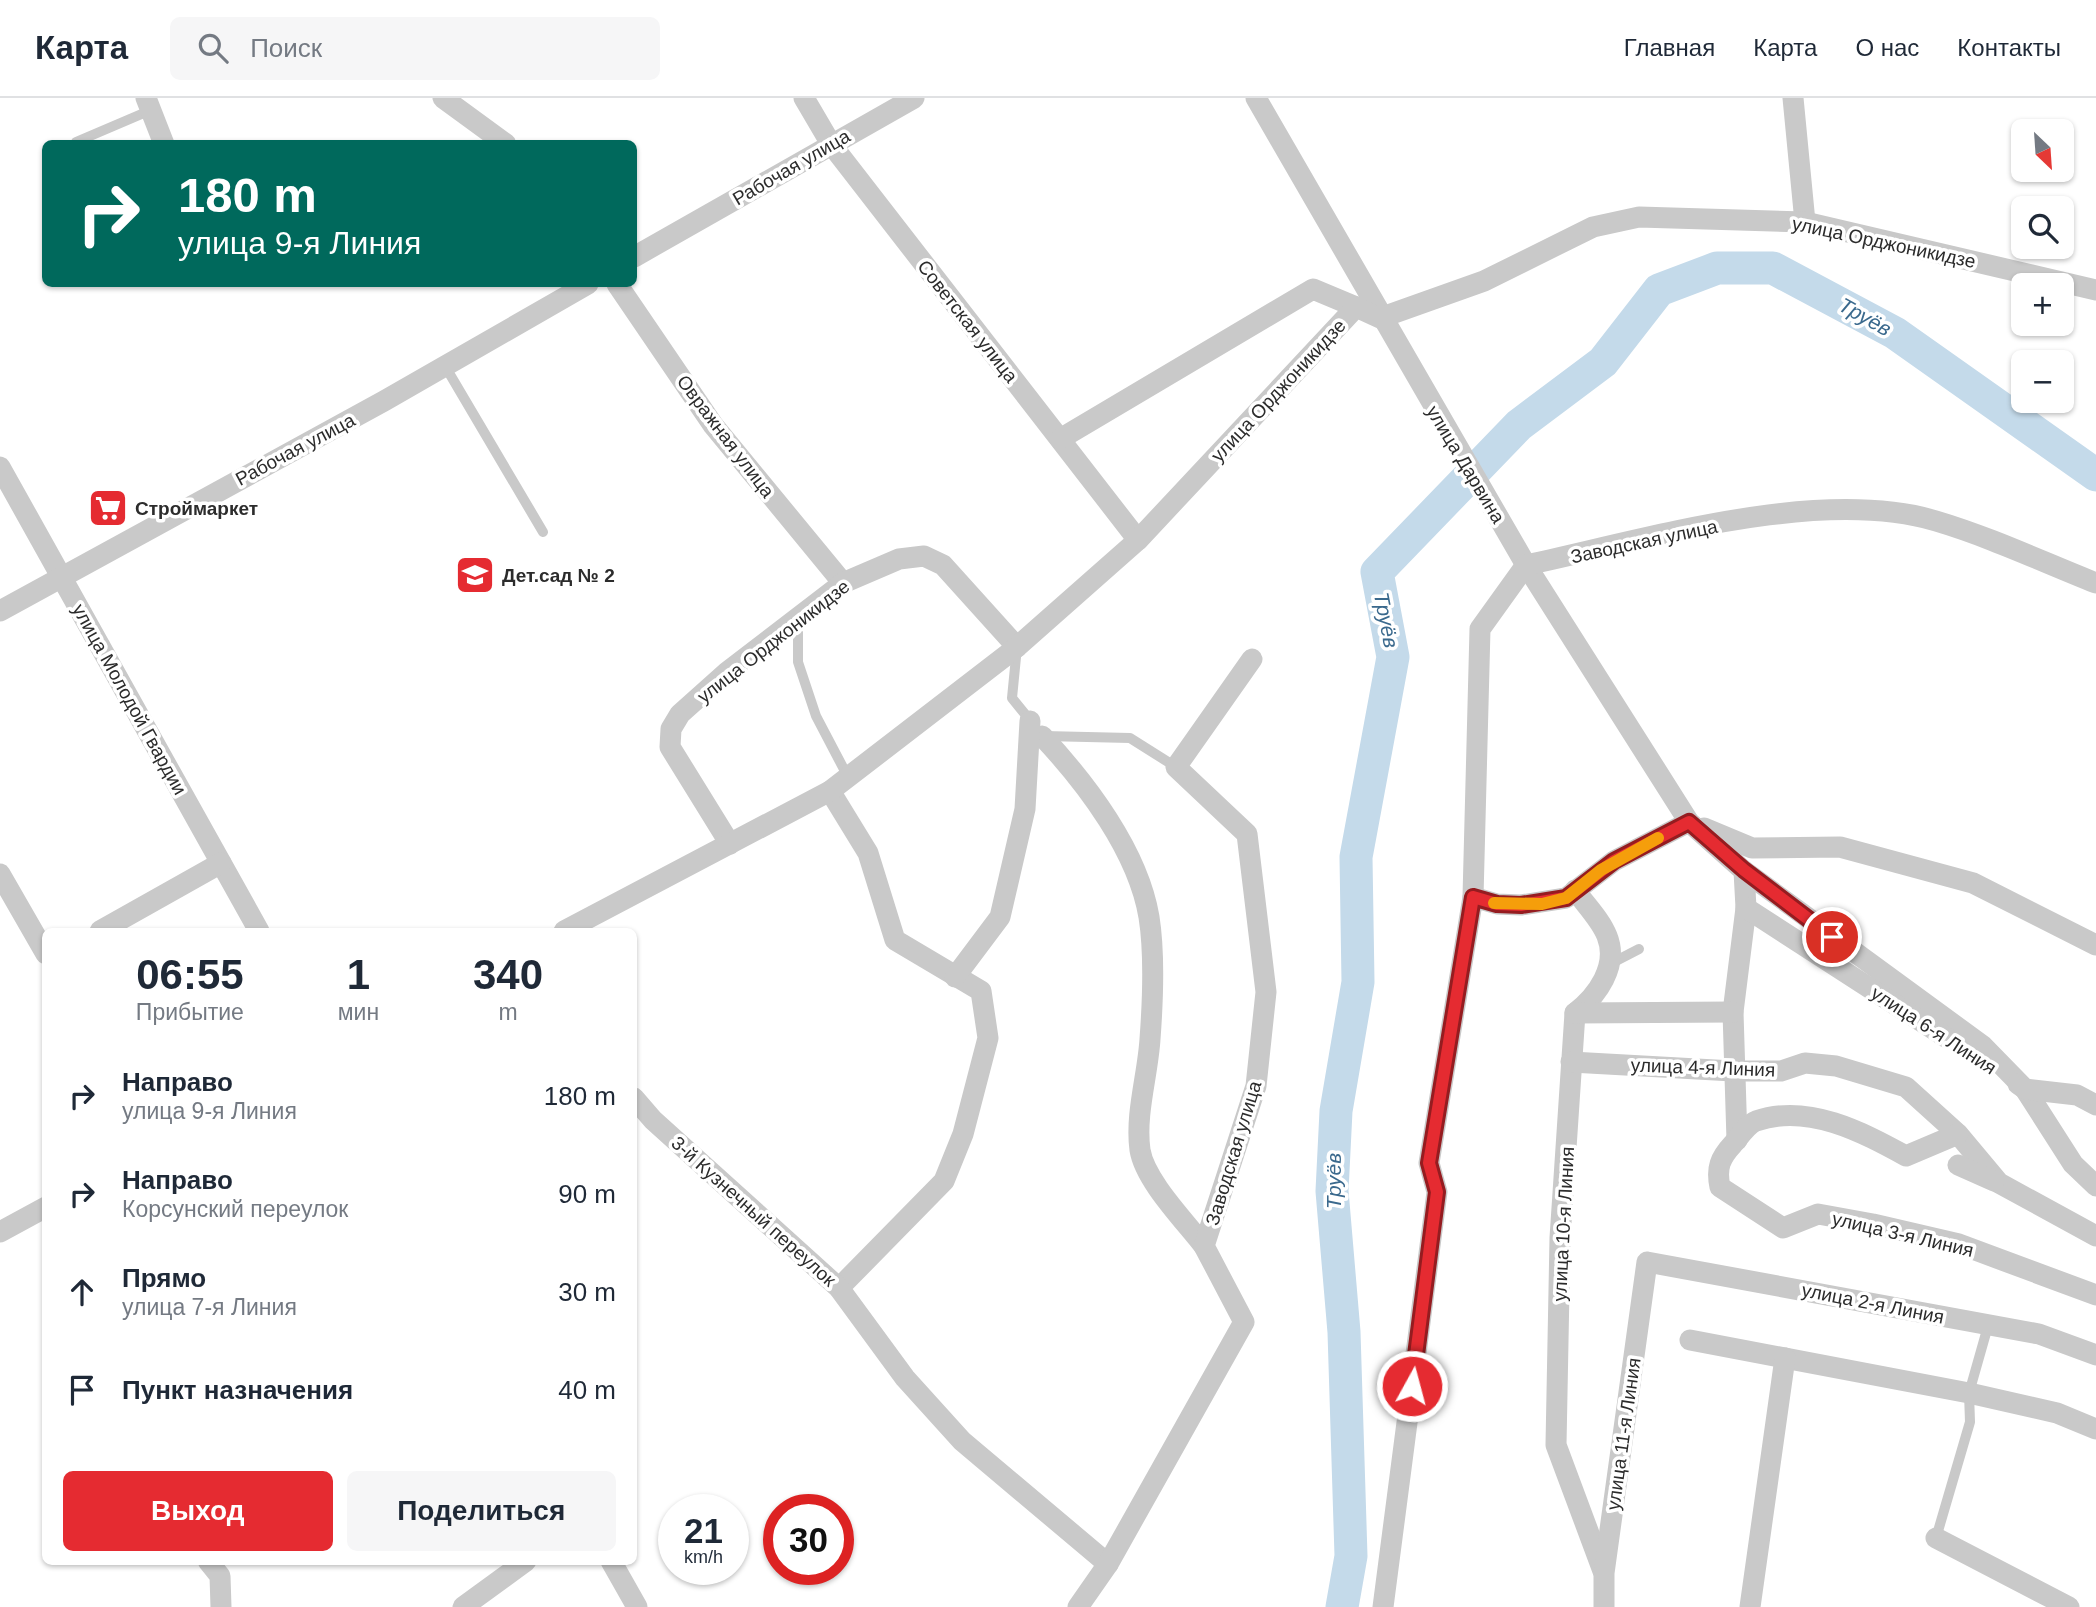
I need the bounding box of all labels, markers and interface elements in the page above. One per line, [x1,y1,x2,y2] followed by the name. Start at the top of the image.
[170,17,660,80] search box
[35,29,128,66] text: Карта
[194,29,232,67] icon: search
[250,33,322,63] text: Поиск
[1624,34,1715,61] text: Главная
[1753,34,1817,61] text: Карта
[1855,34,1919,61] text: О нас
[1957,34,2061,61] text: Контакты
[2011,119,2074,182] north arrow
[2011,119,2074,413] map controls
[729,125,854,210] street label: Рабочая улица
[63,168,154,259] icon: right
[178,168,317,222] text: 180 m
[2011,196,2074,259] button: search
[1790,213,1978,272] street label: улица Орджоникидзе
[178,225,421,261] text: улица 9-я Линия
[913,256,1022,387] street label: Советская улица
[2011,273,2074,336] button: +
[1835,293,1895,340] water label: Труёв
[1207,315,1350,466] street label: улица Орджоникидзе
[2011,350,2074,413] button: −
[673,371,779,502] street label: Овражная улица
[1422,402,1509,527] street label: улица Дарвина
[232,409,359,490] street label: Рабочая улица
[87,487,129,529] supermarket icon: Строймаркет
[135,498,258,519] place label: Строймаркет
[1569,516,1720,567] street label: Заводская улица
[454,554,496,596] school or university icon: Дет.сад № 2
[502,565,615,586] place label: Дет.сад № 2
[693,576,853,707] street label: улица Орджоникидзе
[1370,590,1403,650] water label: Труёв
[68,600,191,798] street label: улица Молодой Гвардии
[1802,907,1862,967] pin
[1813,918,1851,956] icon: arrive
[136,951,244,998] text: 06:55
[347,951,370,998] text: 1
[473,951,543,998] text: 340
[1867,982,2000,1079] street label: улица 6-я Линия
[136,999,244,1025] text: Прибытие
[338,999,379,1025] text: мин
[498,999,518,1025] text: m
[1630,1054,1776,1081] street label: улица 4-я Линия
[122,1067,233,1097] text: Направо
[63,1077,101,1115] icon: right
[1202,1078,1266,1228] street label: Заводская улица
[544,1081,616,1111] text: 180 m
[122,1098,297,1124] text: улица 9-я Линия
[667,1132,841,1291] street label: 3-й Кузнечный переулок
[1549,1146,1578,1302] street label: улица 10-я Линия
[1322,1153,1345,1209] water label: Труёв
[122,1165,233,1195] text: Направо
[63,1175,101,1213] icon: right
[558,1179,616,1209] text: 90 m
[122,1196,348,1222] text: Корсунский переулок
[1830,1208,1976,1261] street label: улица 3-я Линия
[122,1263,206,1293] text: Прямо
[63,1273,101,1311] icon: ahead
[558,1277,616,1307] text: 30 m
[1800,1279,1946,1328] street label: улица 2-я Линия
[122,1294,297,1320] text: улица 7-я Линия
[1375,1349,1449,1423] position arrow
[1602,1357,1645,1512] street label: улица 11-я Линия
[63,1371,101,1409] icon: arrive
[122,1375,353,1405] text: Пункт назначения
[558,1375,616,1405] text: 40 m
[63,1471,333,1551] button: Выход
[347,1471,616,1551] button: Поделиться
[763,1494,854,1585] speed limit sign: 30
[684,1511,723,1550] text: 21
[684,1547,723,1567] text: km/h

